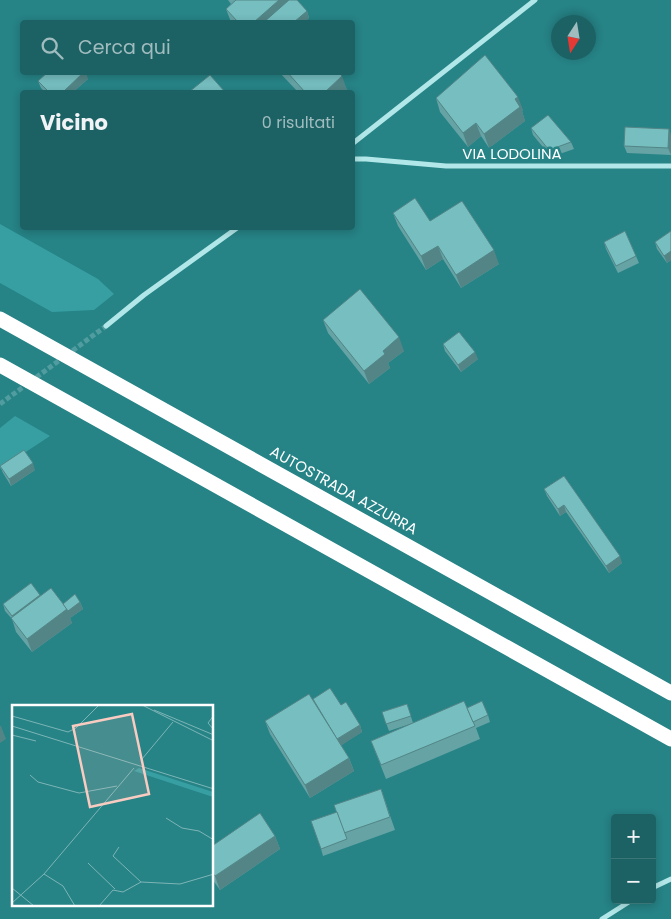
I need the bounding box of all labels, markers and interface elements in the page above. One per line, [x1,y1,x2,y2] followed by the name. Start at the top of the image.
[551,15,596,60] north arrow
[20,20,355,75] search box
[38,34,66,62] icon: search
[78,34,171,61] text: Cerca qui
[40,108,108,137] text: Vicino
[262,111,335,134] text: 0 risultati
[462,143,562,164] street label: VIA LODOLINA
[266,441,422,539] street label: AUTOSTRADA AZZURRA
[12,705,214,906] inset map
[611,814,656,904] map controls
[611,814,656,859] button: +
[611,859,656,904] button: −

